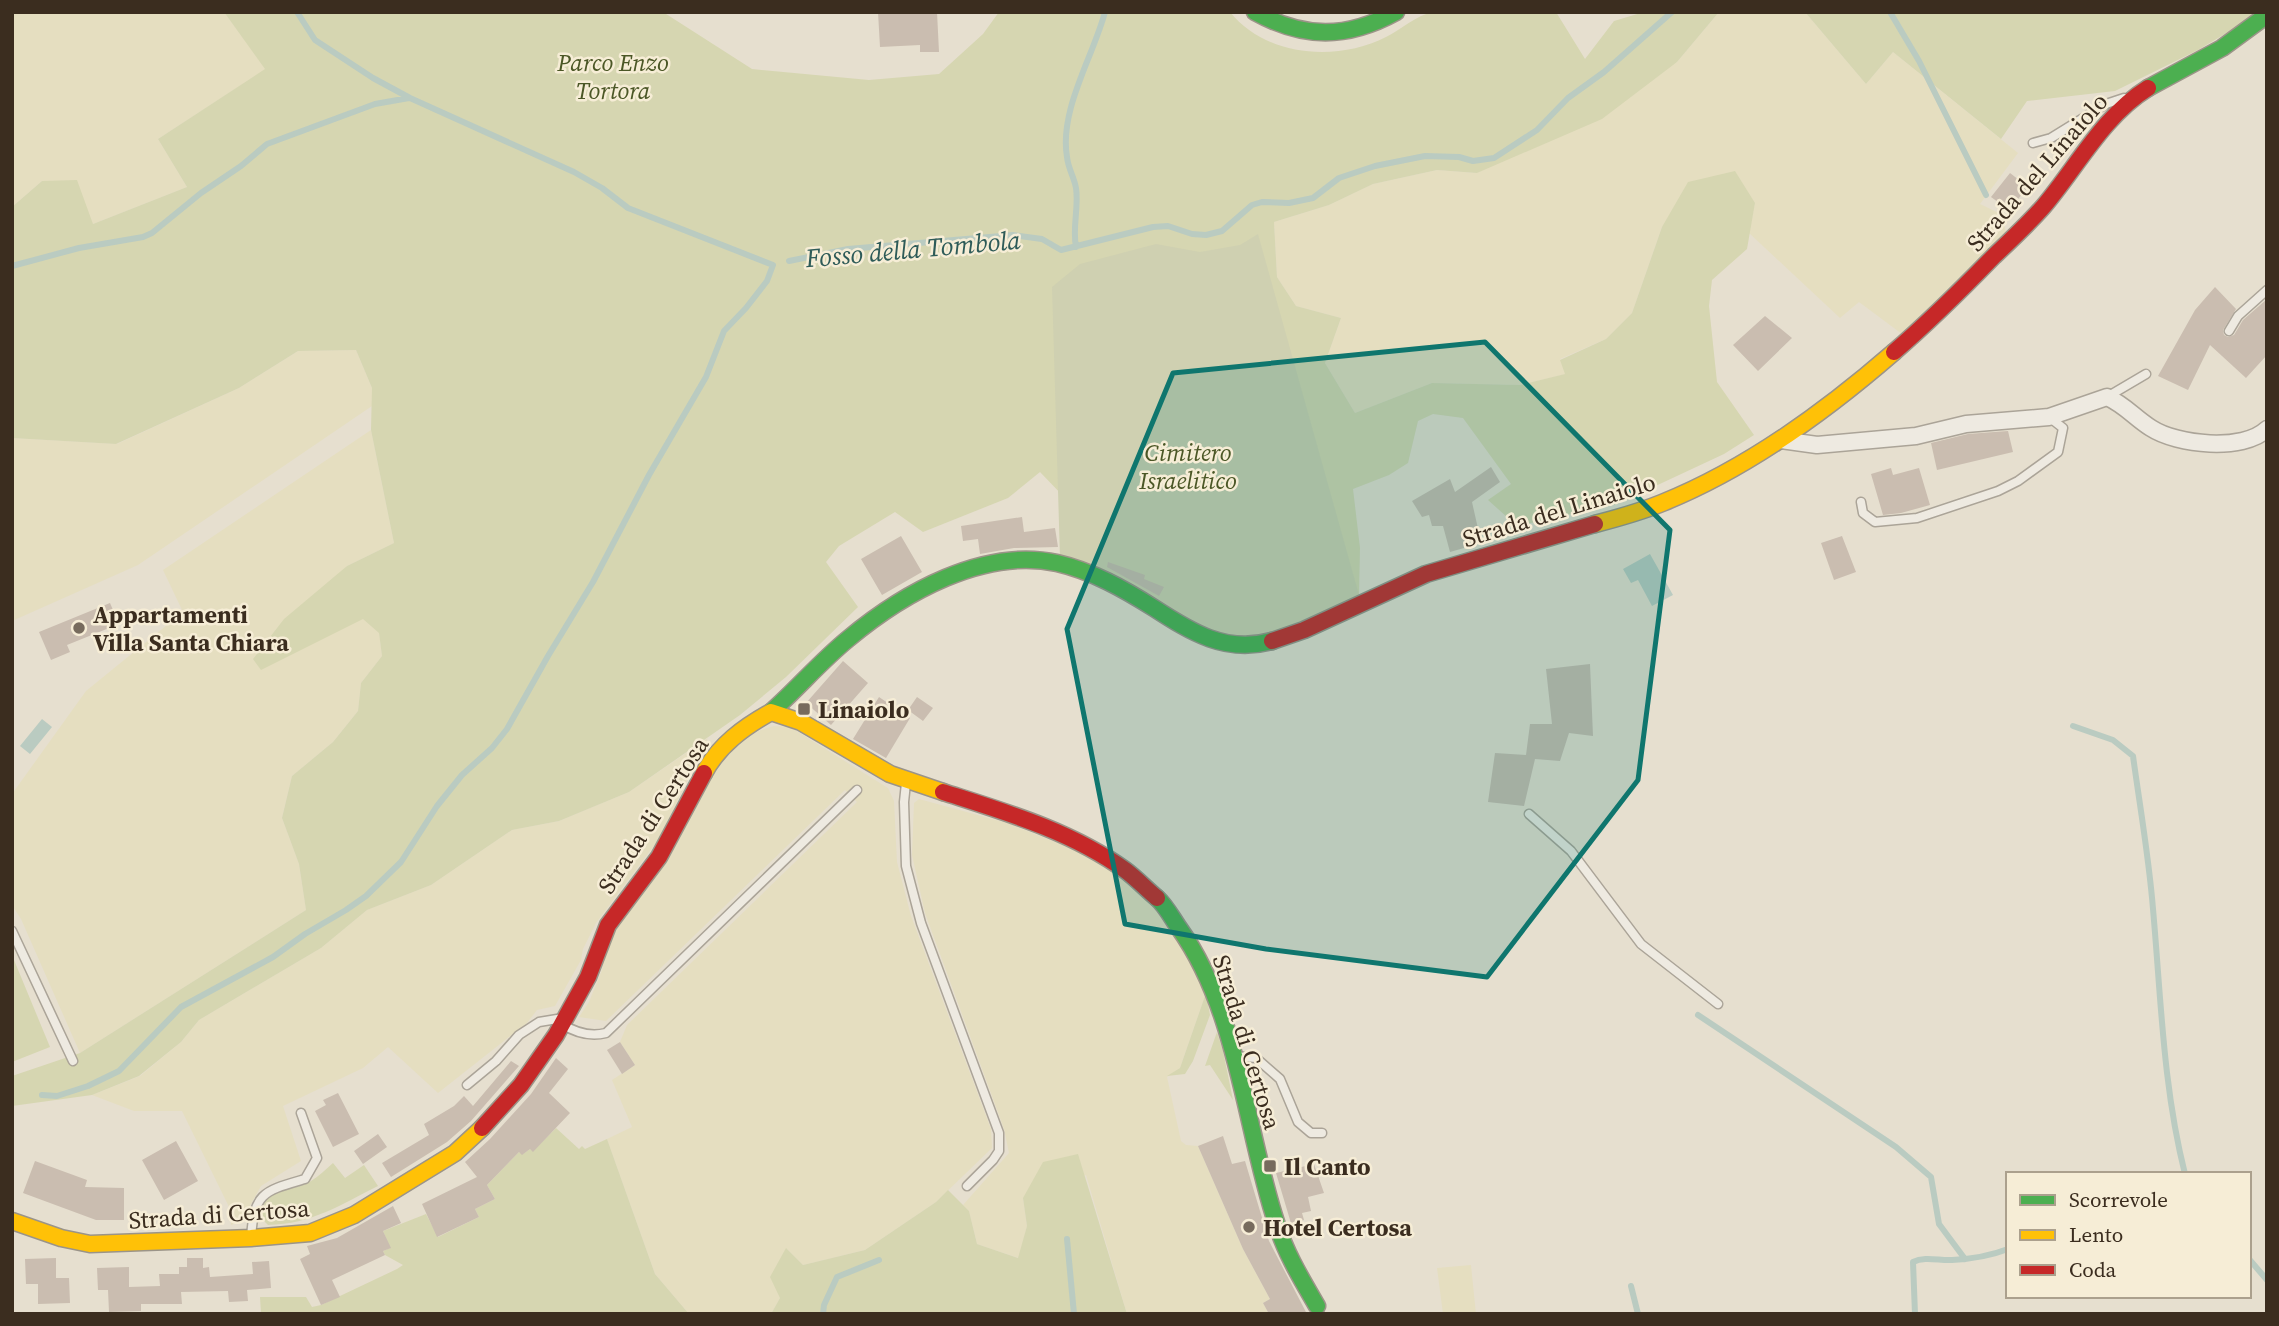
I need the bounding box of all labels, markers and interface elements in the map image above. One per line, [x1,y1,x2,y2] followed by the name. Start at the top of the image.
[556,46,669,107] park label: Parco Enzo Tortora
[1959,86,2115,258] street label: Strada del Linaiolo
[803,222,1022,276] water label: Fosso della Tombola
[1138,436,1237,497] park label: Cimitero Israelitico
[1458,465,1660,555] street label: Strada del Linaiolo
[93,598,289,659] place label: Appartamenti Villa Santa Chiara
[71,620,87,636] marker: Appartamenti Villa Santa Chiara
[818,693,909,726] place label: Linaiolo
[796,701,812,717] marker: Linaiolo
[590,729,717,900] street label: Strada di Certosa
[1205,951,1289,1134] street label: Strada di Certosa
[1284,1150,1371,1183] place label: Il Canto
[1262,1158,1278,1174] marker: Il Canto
[2006,1172,2251,1298] legend
[2069,1185,2168,1214] text: Scorrevole
[128,1191,311,1237] street label: Strada di Certosa
[1263,1211,1412,1244] place label: Hotel Certosa
[1241,1219,1257,1235] marker: Hotel Certosa
[2069,1220,2123,1249] text: Lento
[2069,1255,2116,1284] text: Coda

